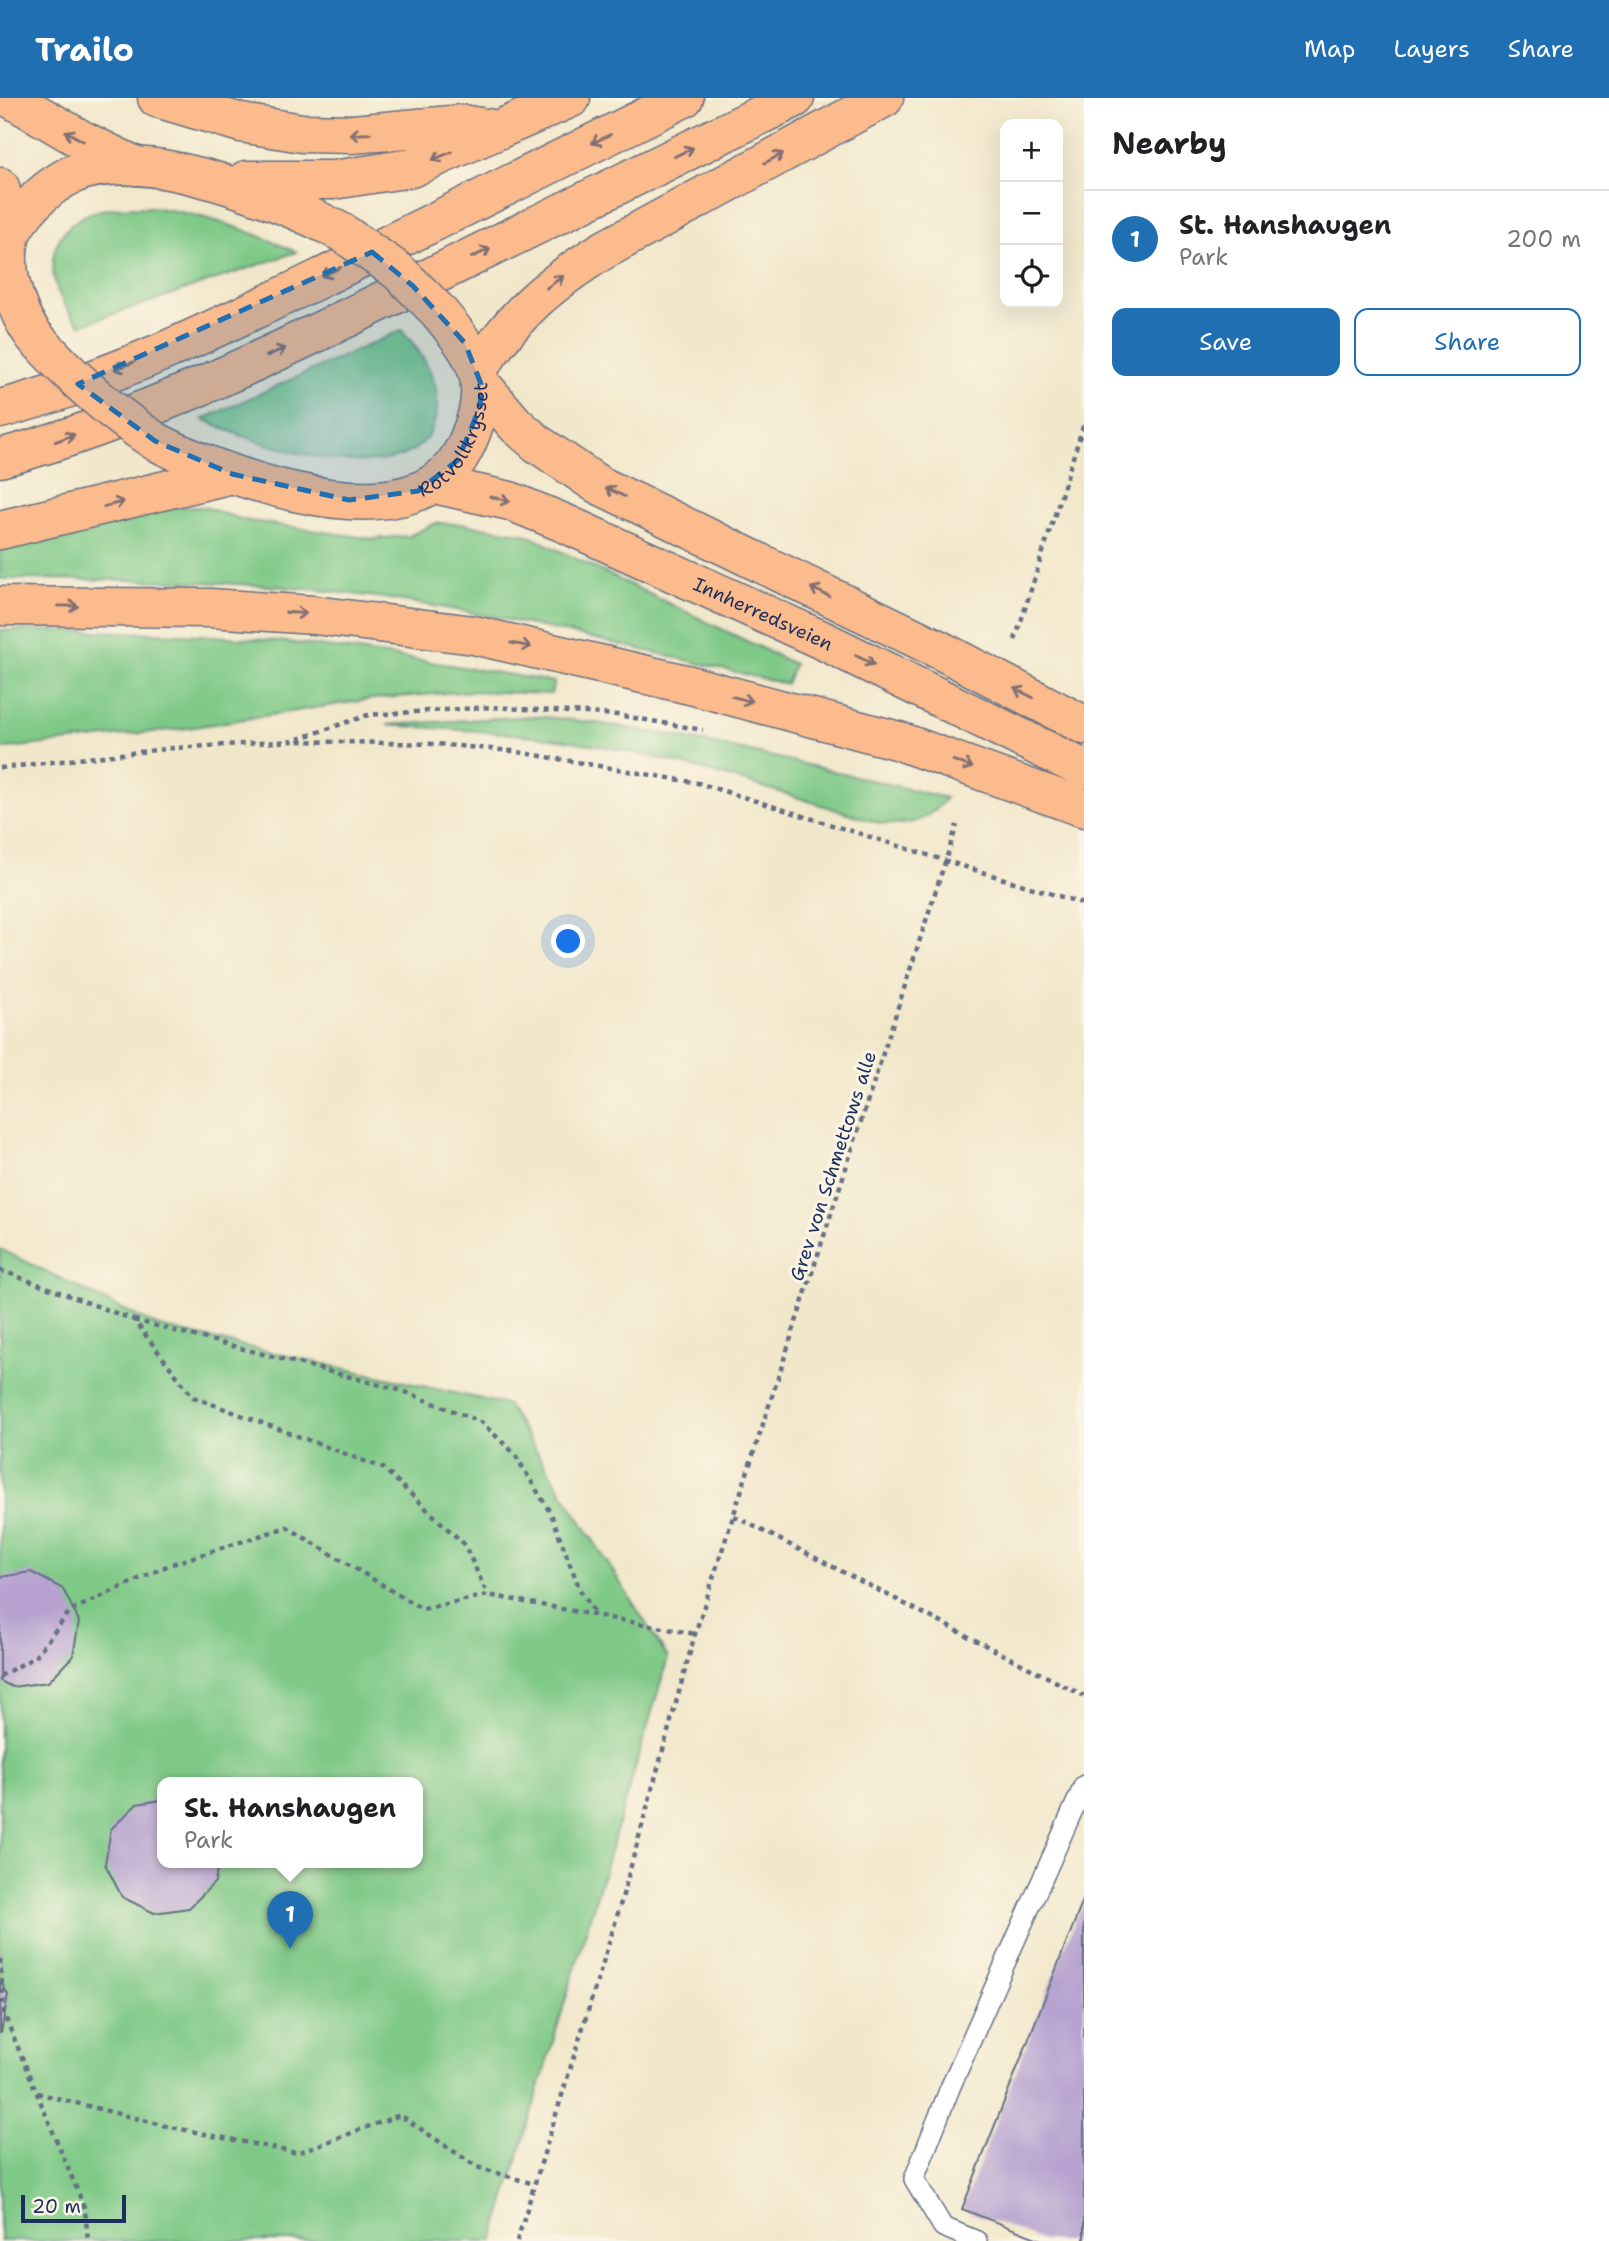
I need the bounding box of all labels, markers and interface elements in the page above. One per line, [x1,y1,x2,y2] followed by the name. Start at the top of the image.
[35,27,134,72] text: Trailo
[1304,33,1355,65] text: Map
[1393,33,1470,65] text: Layers
[1508,33,1574,65] text: Share
[1000,119,1063,308] map controls
[1000,119,1063,182] button: +
[1112,123,1227,164] text: Nearby
[349,127,372,140] one-way arrow
[64,129,85,142] one-way arrow
[591,133,612,147] one-way arrow
[673,145,694,159] one-way arrow
[432,151,454,164] one-way arrow
[764,151,784,165] one-way arrow
[1000,182,1063,245] button: −
[1179,207,1391,242] text: St. Hanshaugen
[1130,224,1140,254] text: 1
[1506,224,1581,254] text: 200 m
[1179,242,1228,272] text: Park
[1000,245,1063,308] button: locate
[470,246,491,260] one-way arrow
[321,266,342,280] one-way arrow
[545,275,564,289] one-way arrow
[1112,308,1340,376] button: Save
[1354,308,1581,376] button: Share
[265,345,286,358] one-way arrow
[114,360,135,373] one-way arrow
[414,382,493,502] street label: Rotvollkrysset
[54,430,75,443] one-way arrow
[605,485,626,498] one-way arrow
[488,493,511,506] one-way arrow
[102,497,125,510] one-way arrow
[689,571,837,656] street label: Innherredsveien
[810,584,831,598] one-way arrow
[56,600,79,613] one-way arrow
[284,607,307,620] one-way arrow
[509,639,532,652] one-way arrow
[854,654,875,668] one-way arrow
[1014,685,1035,699] one-way arrow
[731,693,753,706] one-way arrow
[951,759,973,772] one-way arrow
[551,924,585,958] your location
[784,1048,882,1284] street label: Grev von Schmettows alle
[157,1777,423,1868] popup
[184,1790,396,1825] text: St. Hanshaugen
[184,1825,233,1855] text: Park
[267,1891,313,1949] pin: 1
[21,2192,126,2224] scale bar
[32,2194,81,2219] text: 20 m

